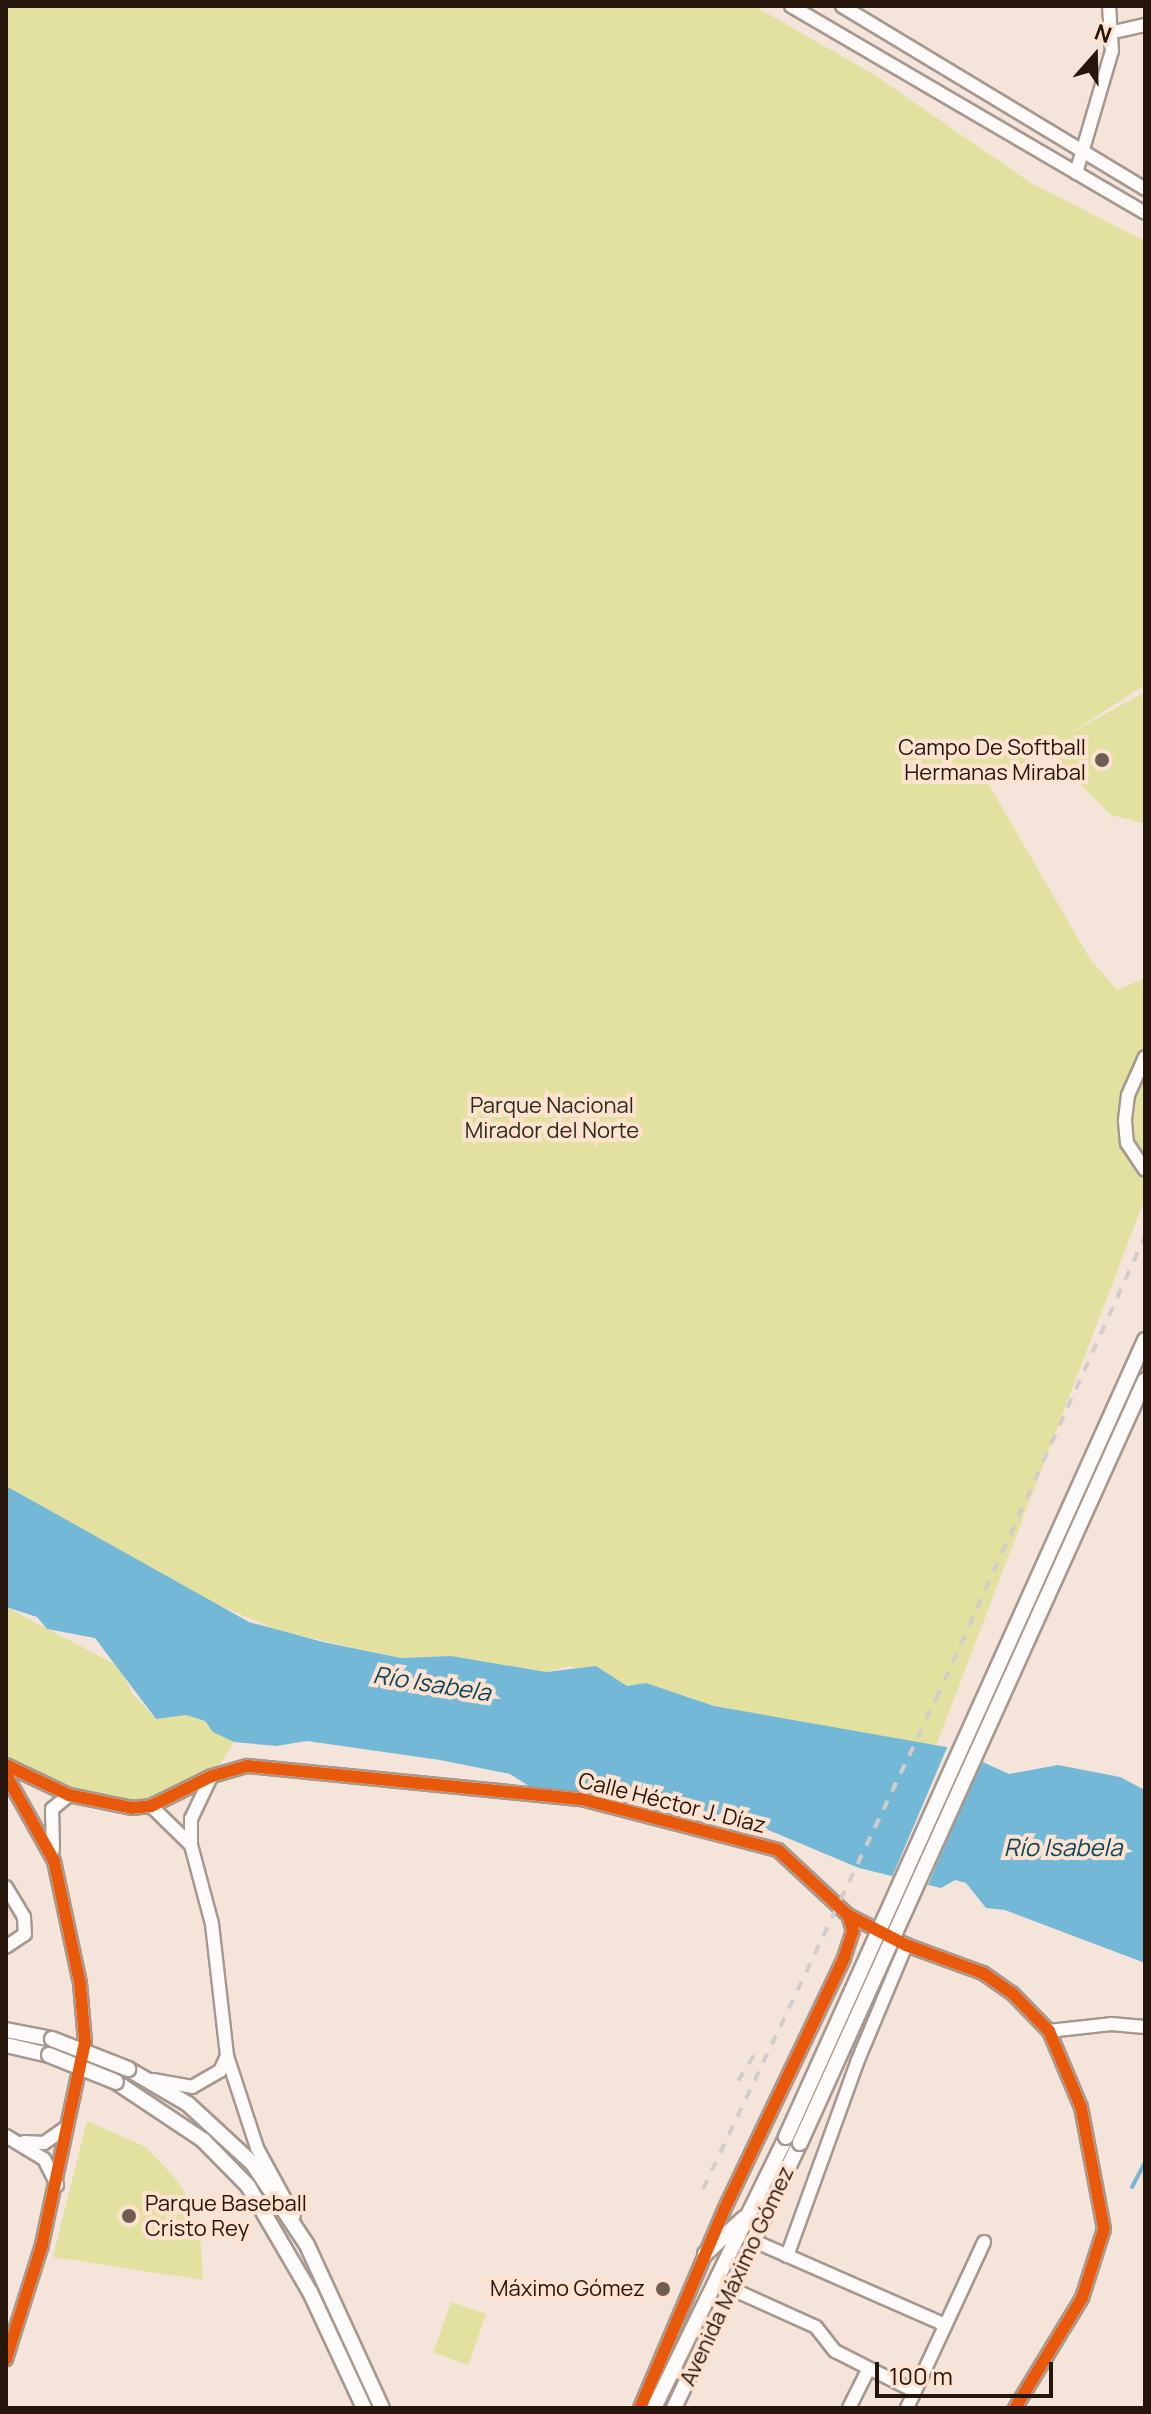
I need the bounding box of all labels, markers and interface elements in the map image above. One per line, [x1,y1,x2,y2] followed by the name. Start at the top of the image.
[1055,16,1135,96] north arrow
[1091,17,1116,50] text: N
[898,734,1086,786] place label: Campo De Softball Hermanas Mirabal
[1093,751,1111,769] marker: Campo De Softball Hermanas Mirabal
[465,1092,639,1144] park label: Parque Nacional Mirador del Norte
[371,1660,493,1706] water label: Río Isabela
[576,1767,768,1839] street label: Calle Héctor J. Díaz
[1004,1833,1122,1861] water label: Río Isabela
[674,2162,800,2390] street label: Avenida Máximo Gómez
[145,2190,307,2242] place label: Parque Baseball Cristo Rey
[120,2207,138,2225] marker: Parque Baseball Cristo Rey
[490,2276,645,2302] place label: Máximo Gómez
[652,2278,674,2300] marker: Máximo Gómez
[879,2346,1057,2396] scale bar
[889,2359,953,2392] text: 100 m

